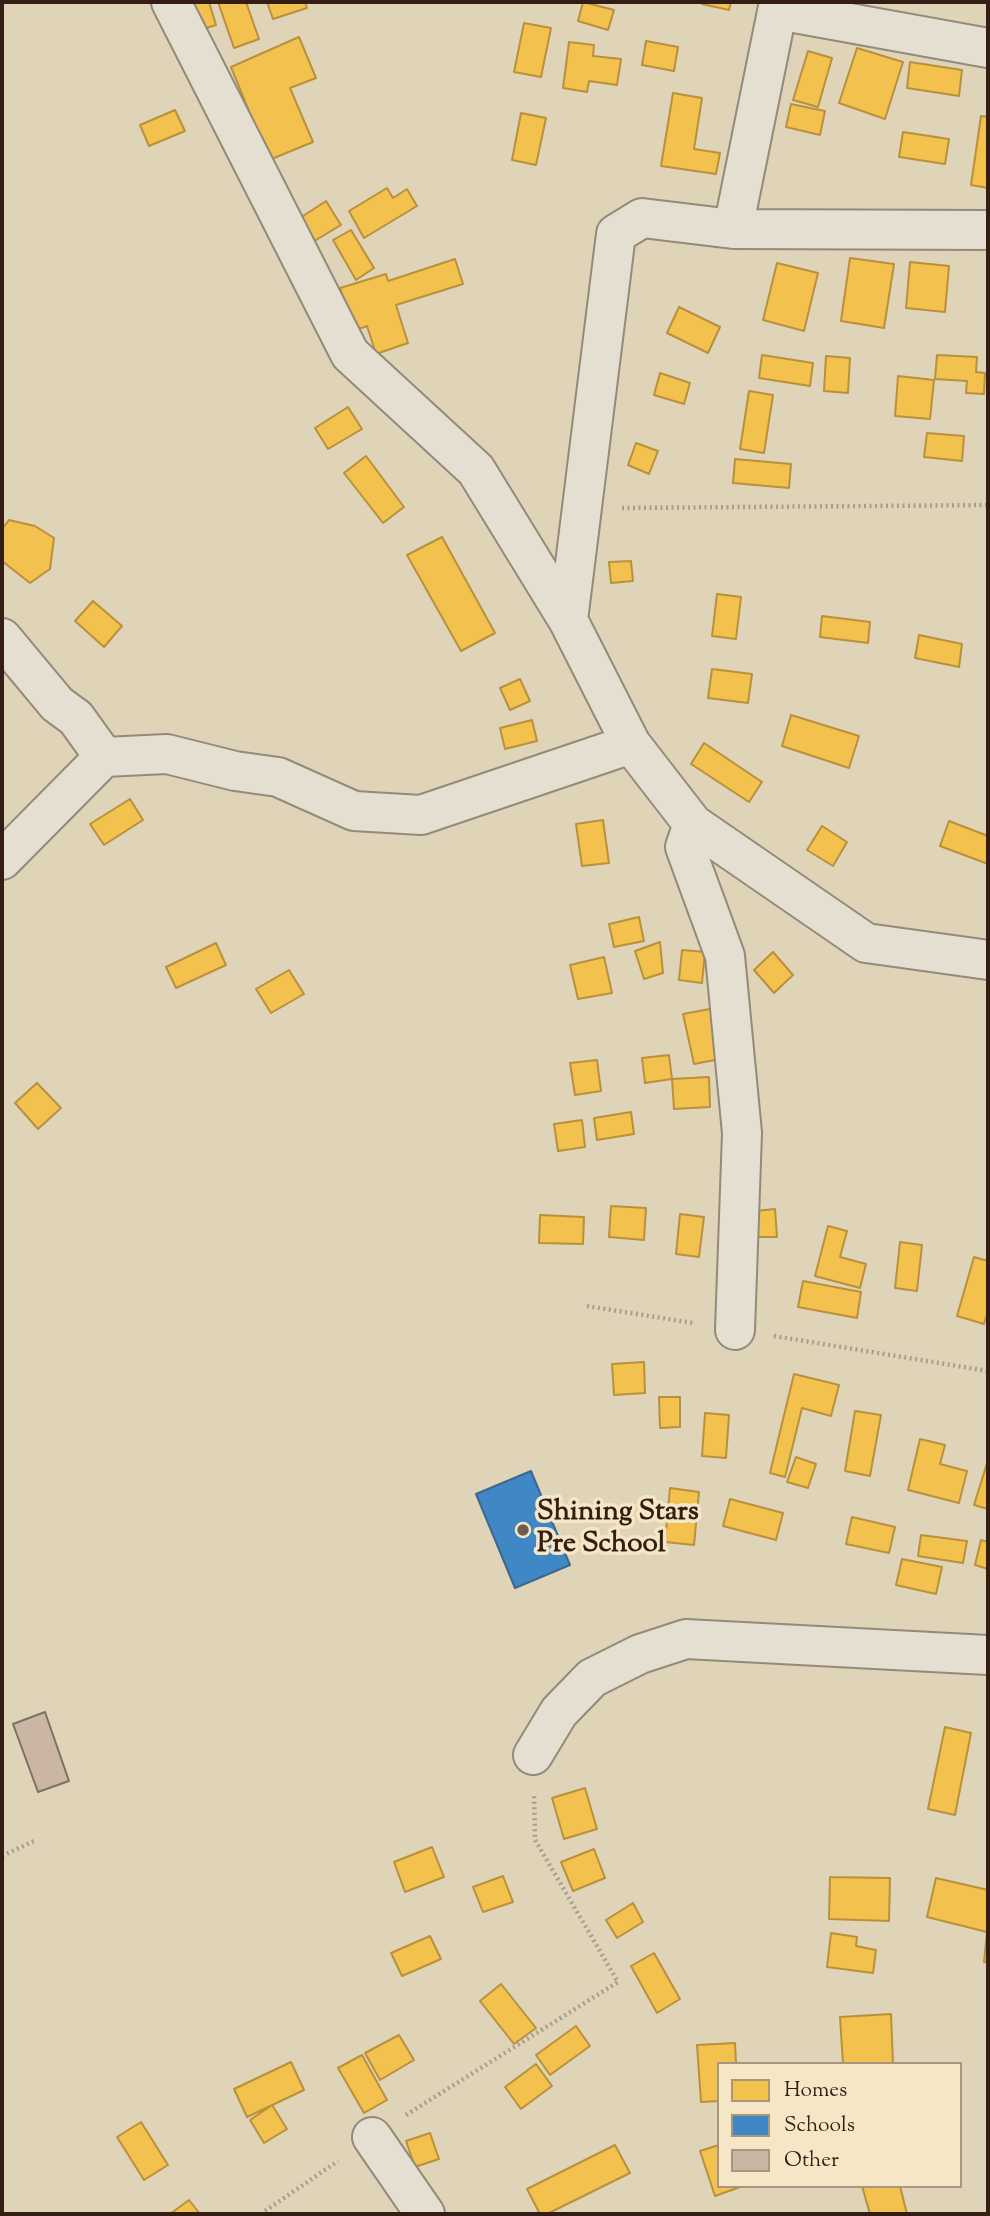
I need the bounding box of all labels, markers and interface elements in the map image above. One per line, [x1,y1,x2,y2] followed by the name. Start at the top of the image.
[537,1497,699,1563] place label: Shining Stars Pre School
[515,1522,531,1538] marker: Shining Stars Pre School
[717,2062,962,2188] legend
[784,2076,847,2106] text: Homes
[784,2111,855,2141] text: Schools
[784,2146,839,2176] text: Other

